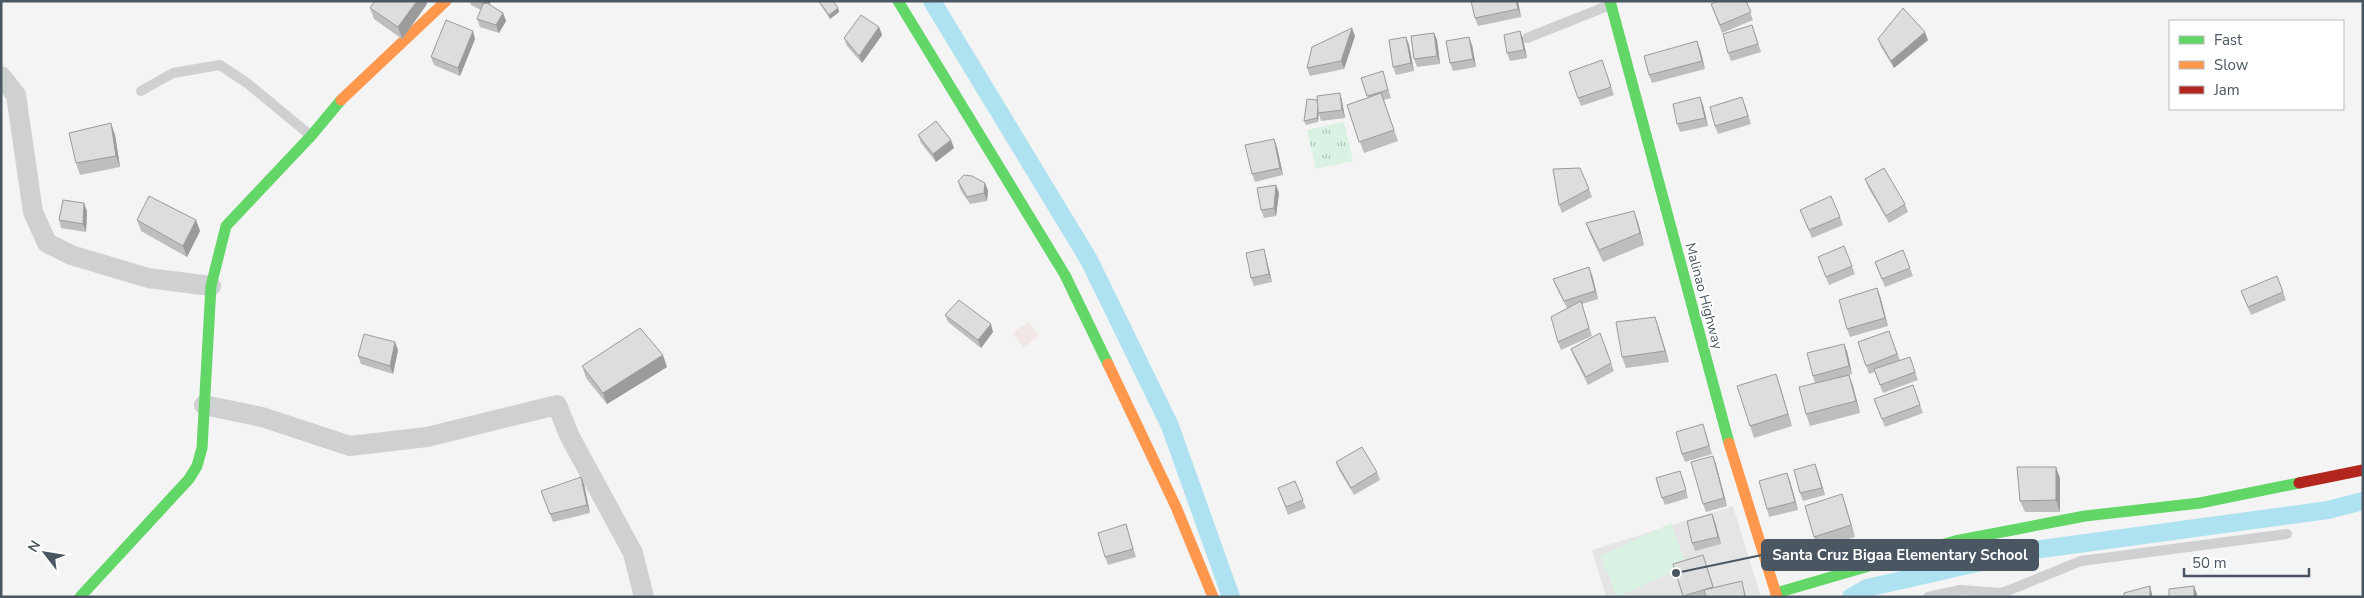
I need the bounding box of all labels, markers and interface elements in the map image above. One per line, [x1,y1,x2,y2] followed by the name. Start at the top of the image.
[2169,20,2344,110] legend
[2214,30,2243,50] text: Fast
[2214,55,2249,75] text: Slow
[2213,80,2240,100] text: Jam
[1681,241,1728,352] street label: Malinao Highway
[20,528,70,578] north arrow
[23,537,45,556] text: N
[1762,540,2038,570] callout: Santa Cruz Bigaa Elementary School
[1772,545,2028,565] text: Santa Cruz Bigaa Elementary School
[2184,546,2309,578] scale bar
[2192,553,2227,573] text: 50 m

